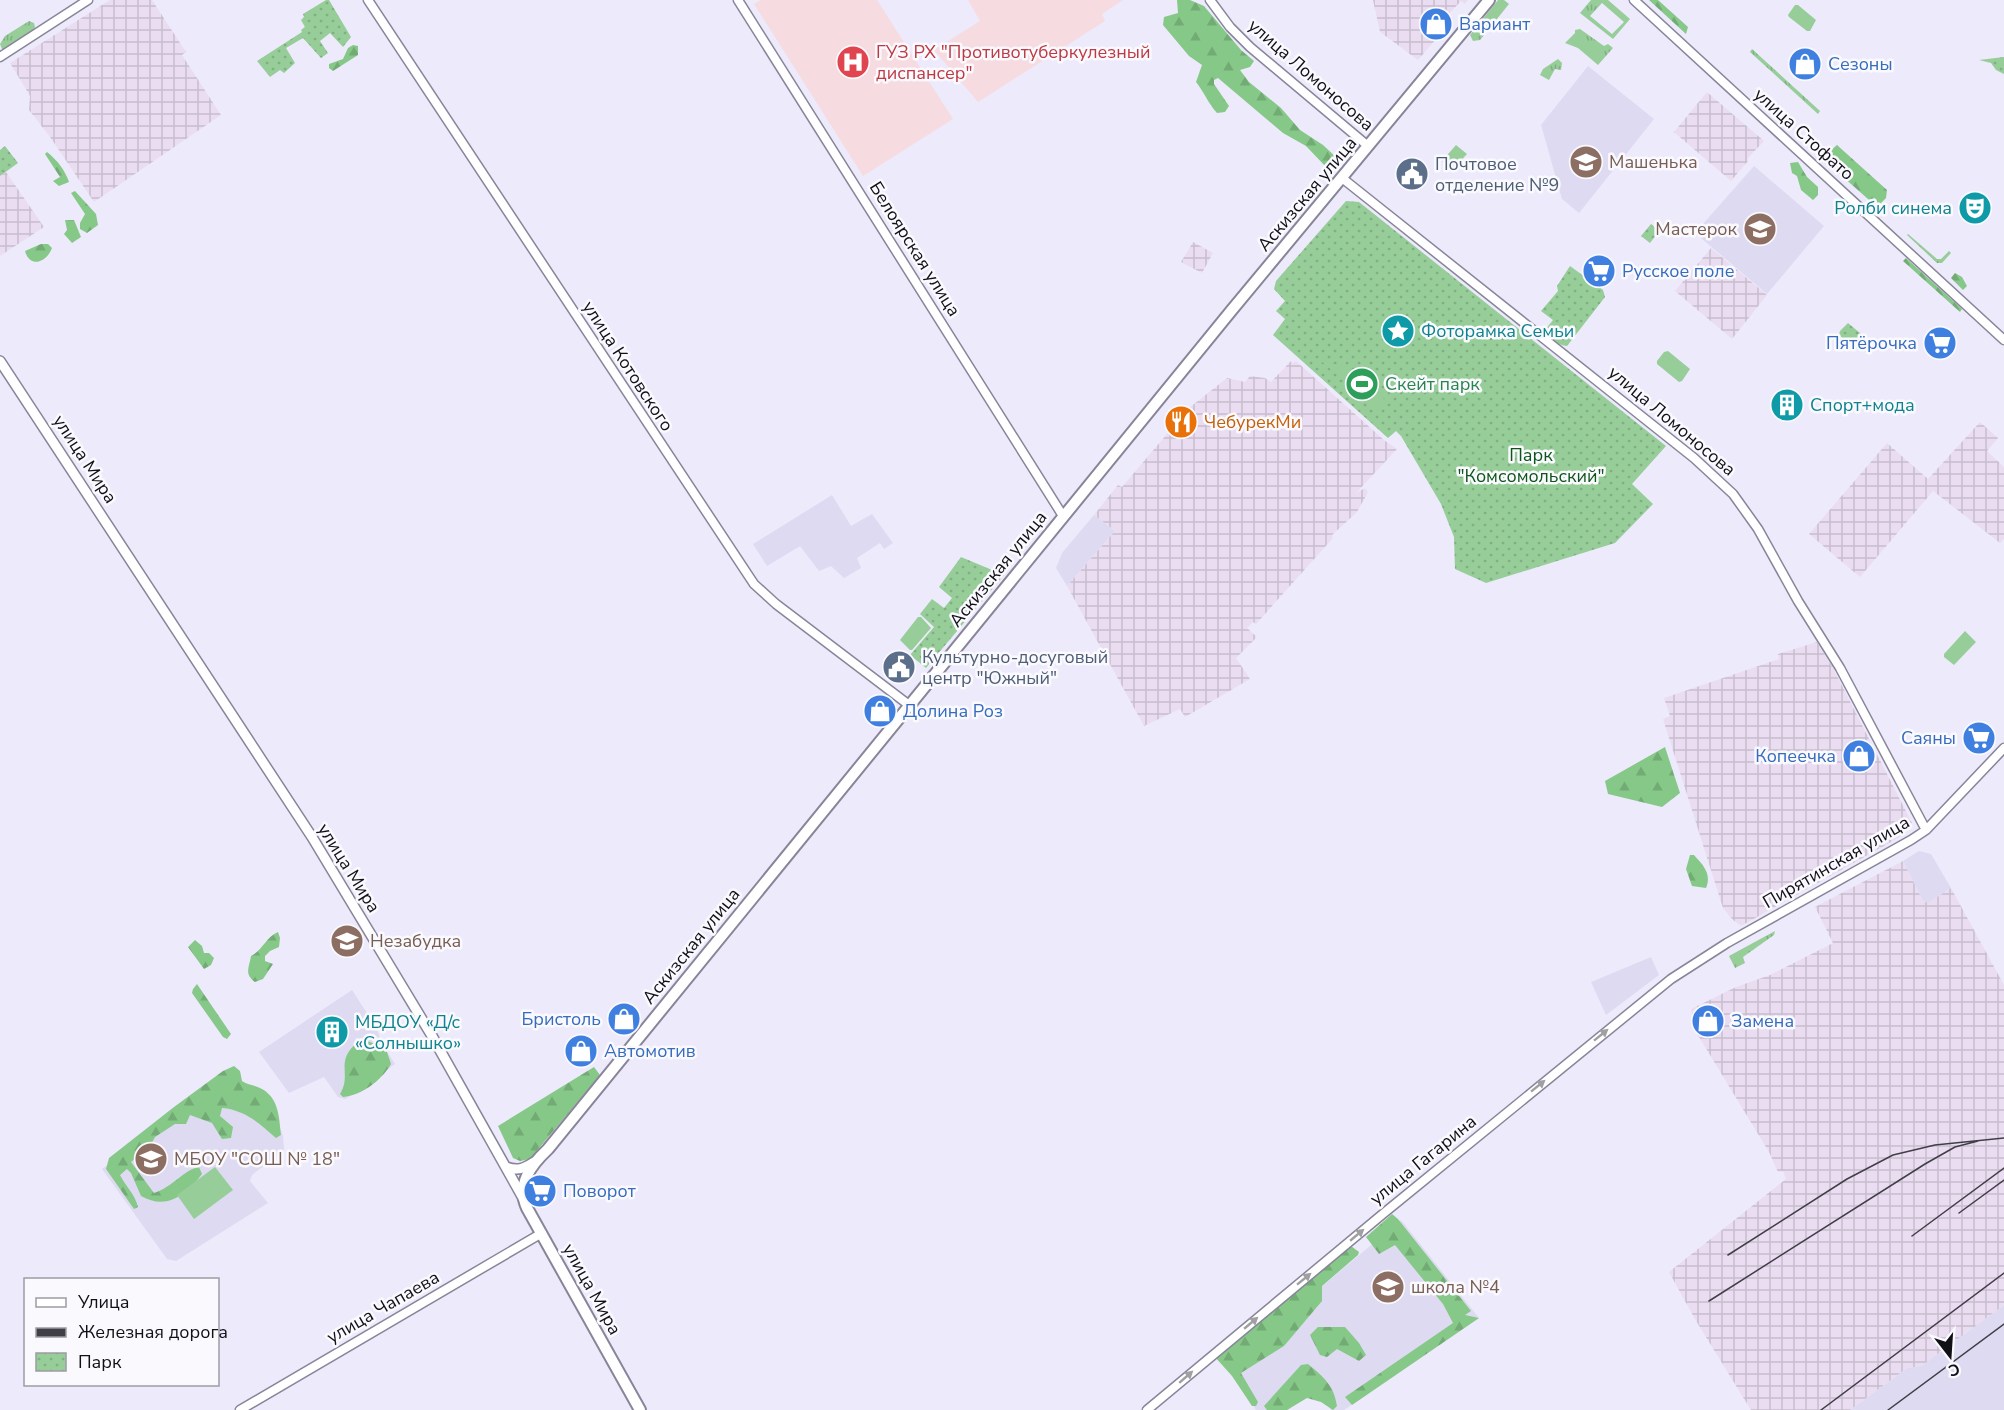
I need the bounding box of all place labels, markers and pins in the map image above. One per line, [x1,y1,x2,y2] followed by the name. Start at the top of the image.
[1418,6,1454,42] shop icon: Вариант
[1459,12,1530,36] place label: Вариант
[876,40,1150,85] place label: ГУЗ РХ "Противотуберкулезный диспансер"
[835,44,871,80] hospital icon: ГУЗ РХ "Противотуберкулезный диспансер"
[1787,46,1823,82] shop icon: Сезоны
[1828,52,1893,76] place label: Сезоны
[1568,144,1604,180] school or university icon: Машенька
[1609,150,1698,174] place label: Машенька
[1435,152,1559,197] place label: Почтовое отделение №9
[1394,156,1430,192] public building icon: Почтовое отделение №9
[1957,190,1993,226] theatre icon: Ролби синема
[1834,196,1952,220] place label: Ролби синема
[1742,211,1778,247] school or university icon: Мастерок
[1655,217,1738,241] place label: Мастерок
[1581,253,1617,289] supermarket icon: Русское поле
[1622,259,1734,283] place label: Русское поле
[1380,313,1416,349] place icon: Фоторамка Семьи
[1421,319,1574,343] place label: Фоторамка Семьи
[1922,325,1958,361] supermarket icon: Пятёрочка
[1826,331,1917,355] place label: Пятёрочка
[1344,366,1380,402] sports icon: Скейт парк
[1385,372,1480,396] place label: Скейт парк
[1769,387,1805,423] building icon: Спорт+мода
[1810,393,1915,417] place label: Спорт+мода
[1163,404,1199,440] restaurant icon: ЧебурекМи
[1204,410,1301,434] place label: ЧебурекМи
[922,645,1108,690] place label: Культурно-досуговый центр "Южный"
[881,649,917,685] public building icon: Культурно-досуговый центр "Южный"
[862,693,898,729] shop icon: Долина Роз
[903,699,1003,723] place label: Долина Роз
[1961,720,1997,756] supermarket icon: Саяны
[1901,726,1956,750] place label: Саяны
[1841,738,1877,774] shop icon: Копеечка
[1755,744,1836,768] place label: Копеечка
[329,923,365,959] school or university icon: Незабудка
[370,929,461,953] place label: Незабудка
[606,1001,642,1037] shop icon: Бристоль
[1690,1003,1726,1039] shop icon: Замена
[521,1007,601,1031] place label: Бристоль
[1731,1009,1794,1033] place label: Замена
[355,1010,461,1055] place label: МБДОУ «Д/с «Солнышко»
[314,1014,350,1050] building icon: МБДОУ «Д/с «Солнышко»
[563,1033,599,1069] shop icon: Автомотив
[604,1039,696,1063] place label: Автомотив
[133,1141,169,1177] school or university icon: МБОУ "СОШ № 18"
[174,1147,340,1171] place label: МБОУ "СОШ № 18"
[522,1173,558,1209] supermarket icon: Поворот
[563,1179,636,1203] place label: Поворот
[1370,1269,1406,1305] school or university icon: школа №4
[1411,1275,1500,1299] place label: школа №4

